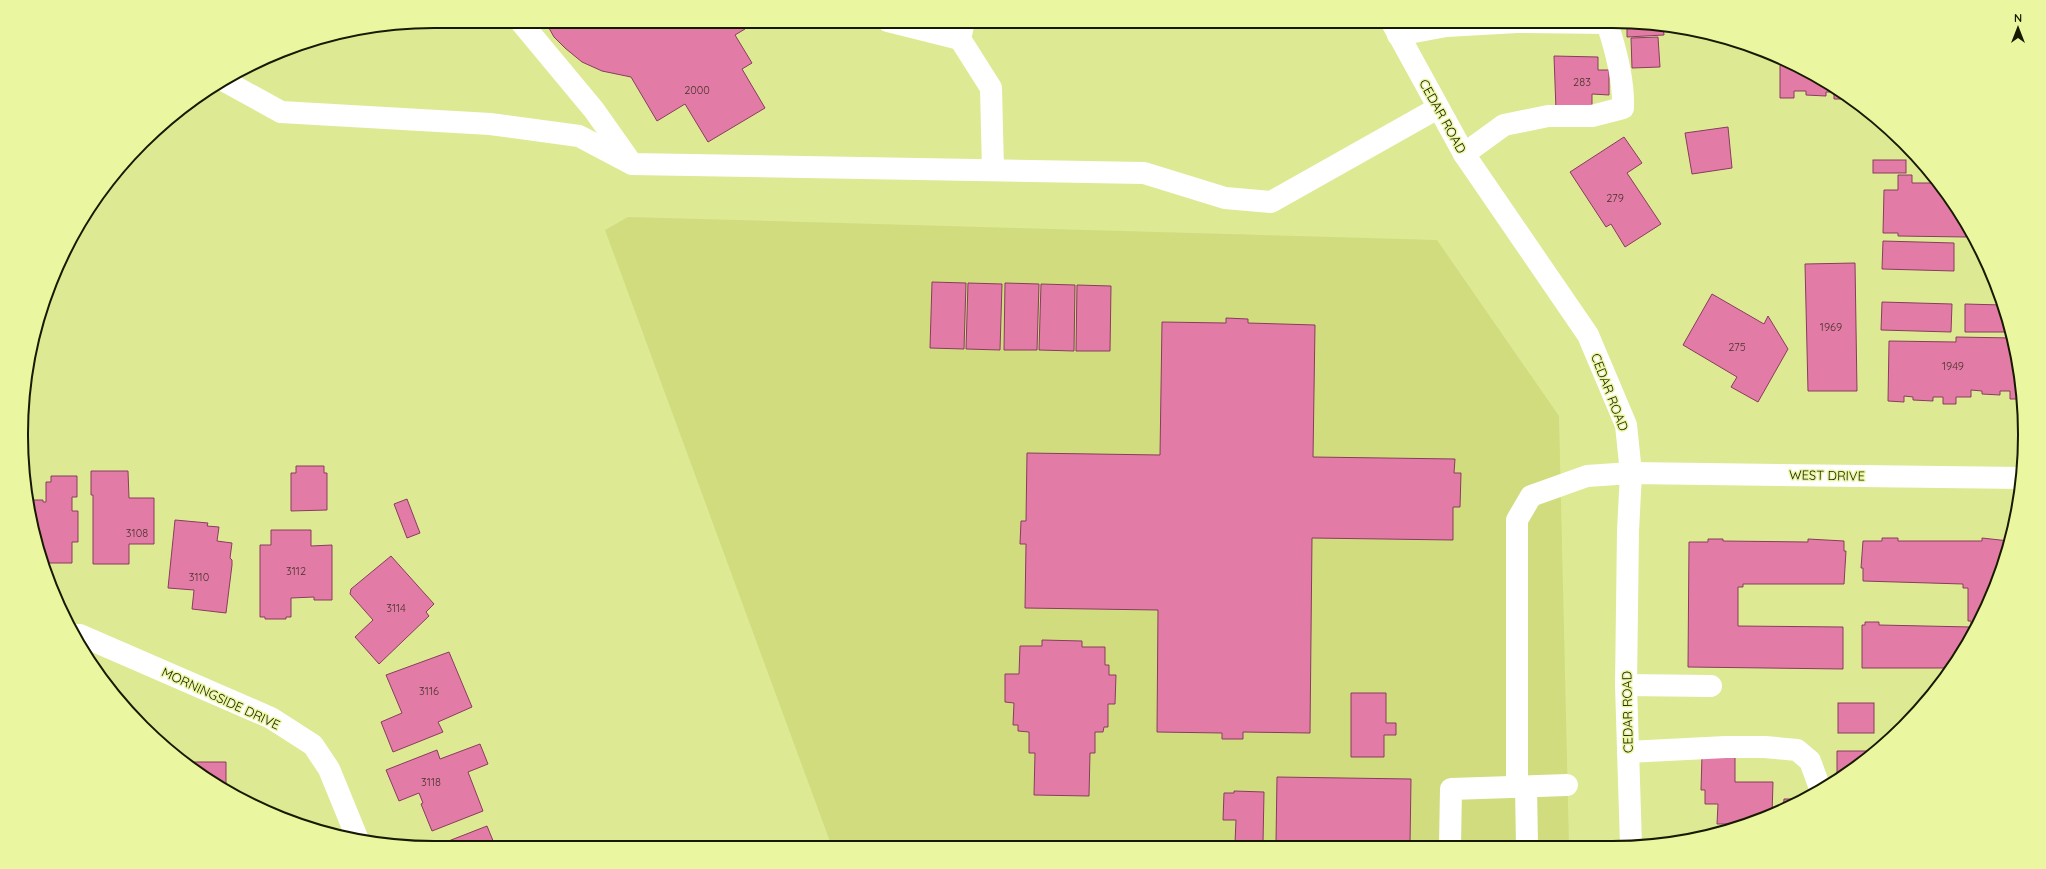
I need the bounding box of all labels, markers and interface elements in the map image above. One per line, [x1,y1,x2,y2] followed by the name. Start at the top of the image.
[1998,8,2038,48] north arrow
[2014,11,2022,25] text: N
[1573,75,1591,89] house number: 283
[1416,76,1470,156] street label: CEDAR ROAD
[684,83,710,97] house number: 2000
[1606,191,1624,205] house number: 279
[1820,320,1842,334] house number: 1969
[1728,340,1746,354] house number: 275
[1588,351,1632,433] street label: CEDAR ROAD
[1942,359,1964,373] house number: 1949
[1789,466,1865,484] street label: WEST DRIVE
[126,526,148,540] house number: 3108
[286,564,306,578] house number: 3112
[189,570,209,584] house number: 3110
[386,601,406,615] house number: 3114
[159,664,283,732] street label: MORNINGSIDE DRIVE
[1618,671,1636,753] street label: CEDAR ROAD
[419,684,439,698] house number: 3116
[421,775,441,789] house number: 3118

